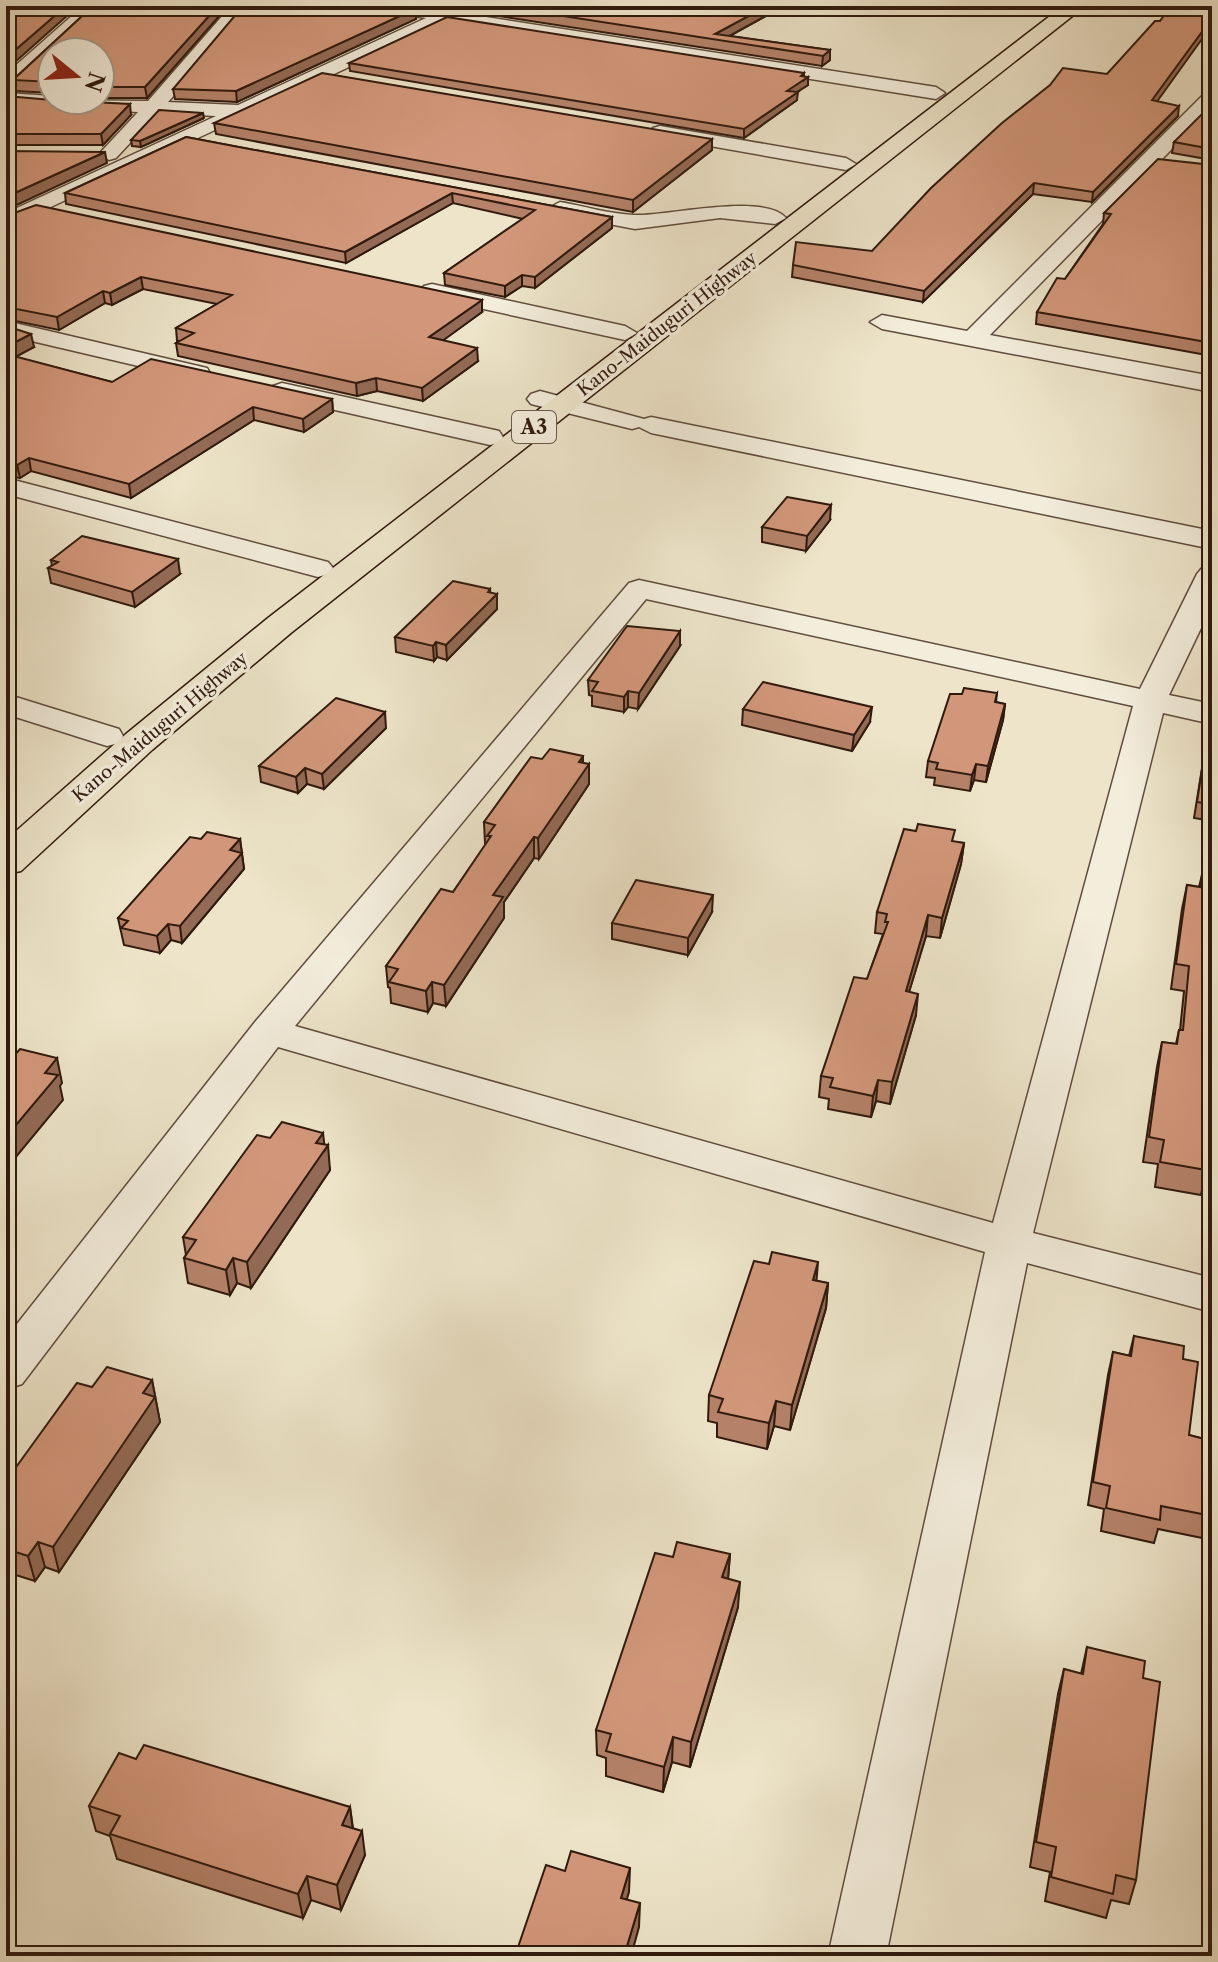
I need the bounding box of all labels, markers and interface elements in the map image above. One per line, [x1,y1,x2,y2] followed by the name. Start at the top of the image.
[36,36,116,116] north arrow
[79,69,110,95] text: N
[573,246,762,401] street label: Kano-Maiduguri Highway
[512,411,556,443] road number: A3
[68,647,253,807] street label: Kano-Maiduguri Highway

